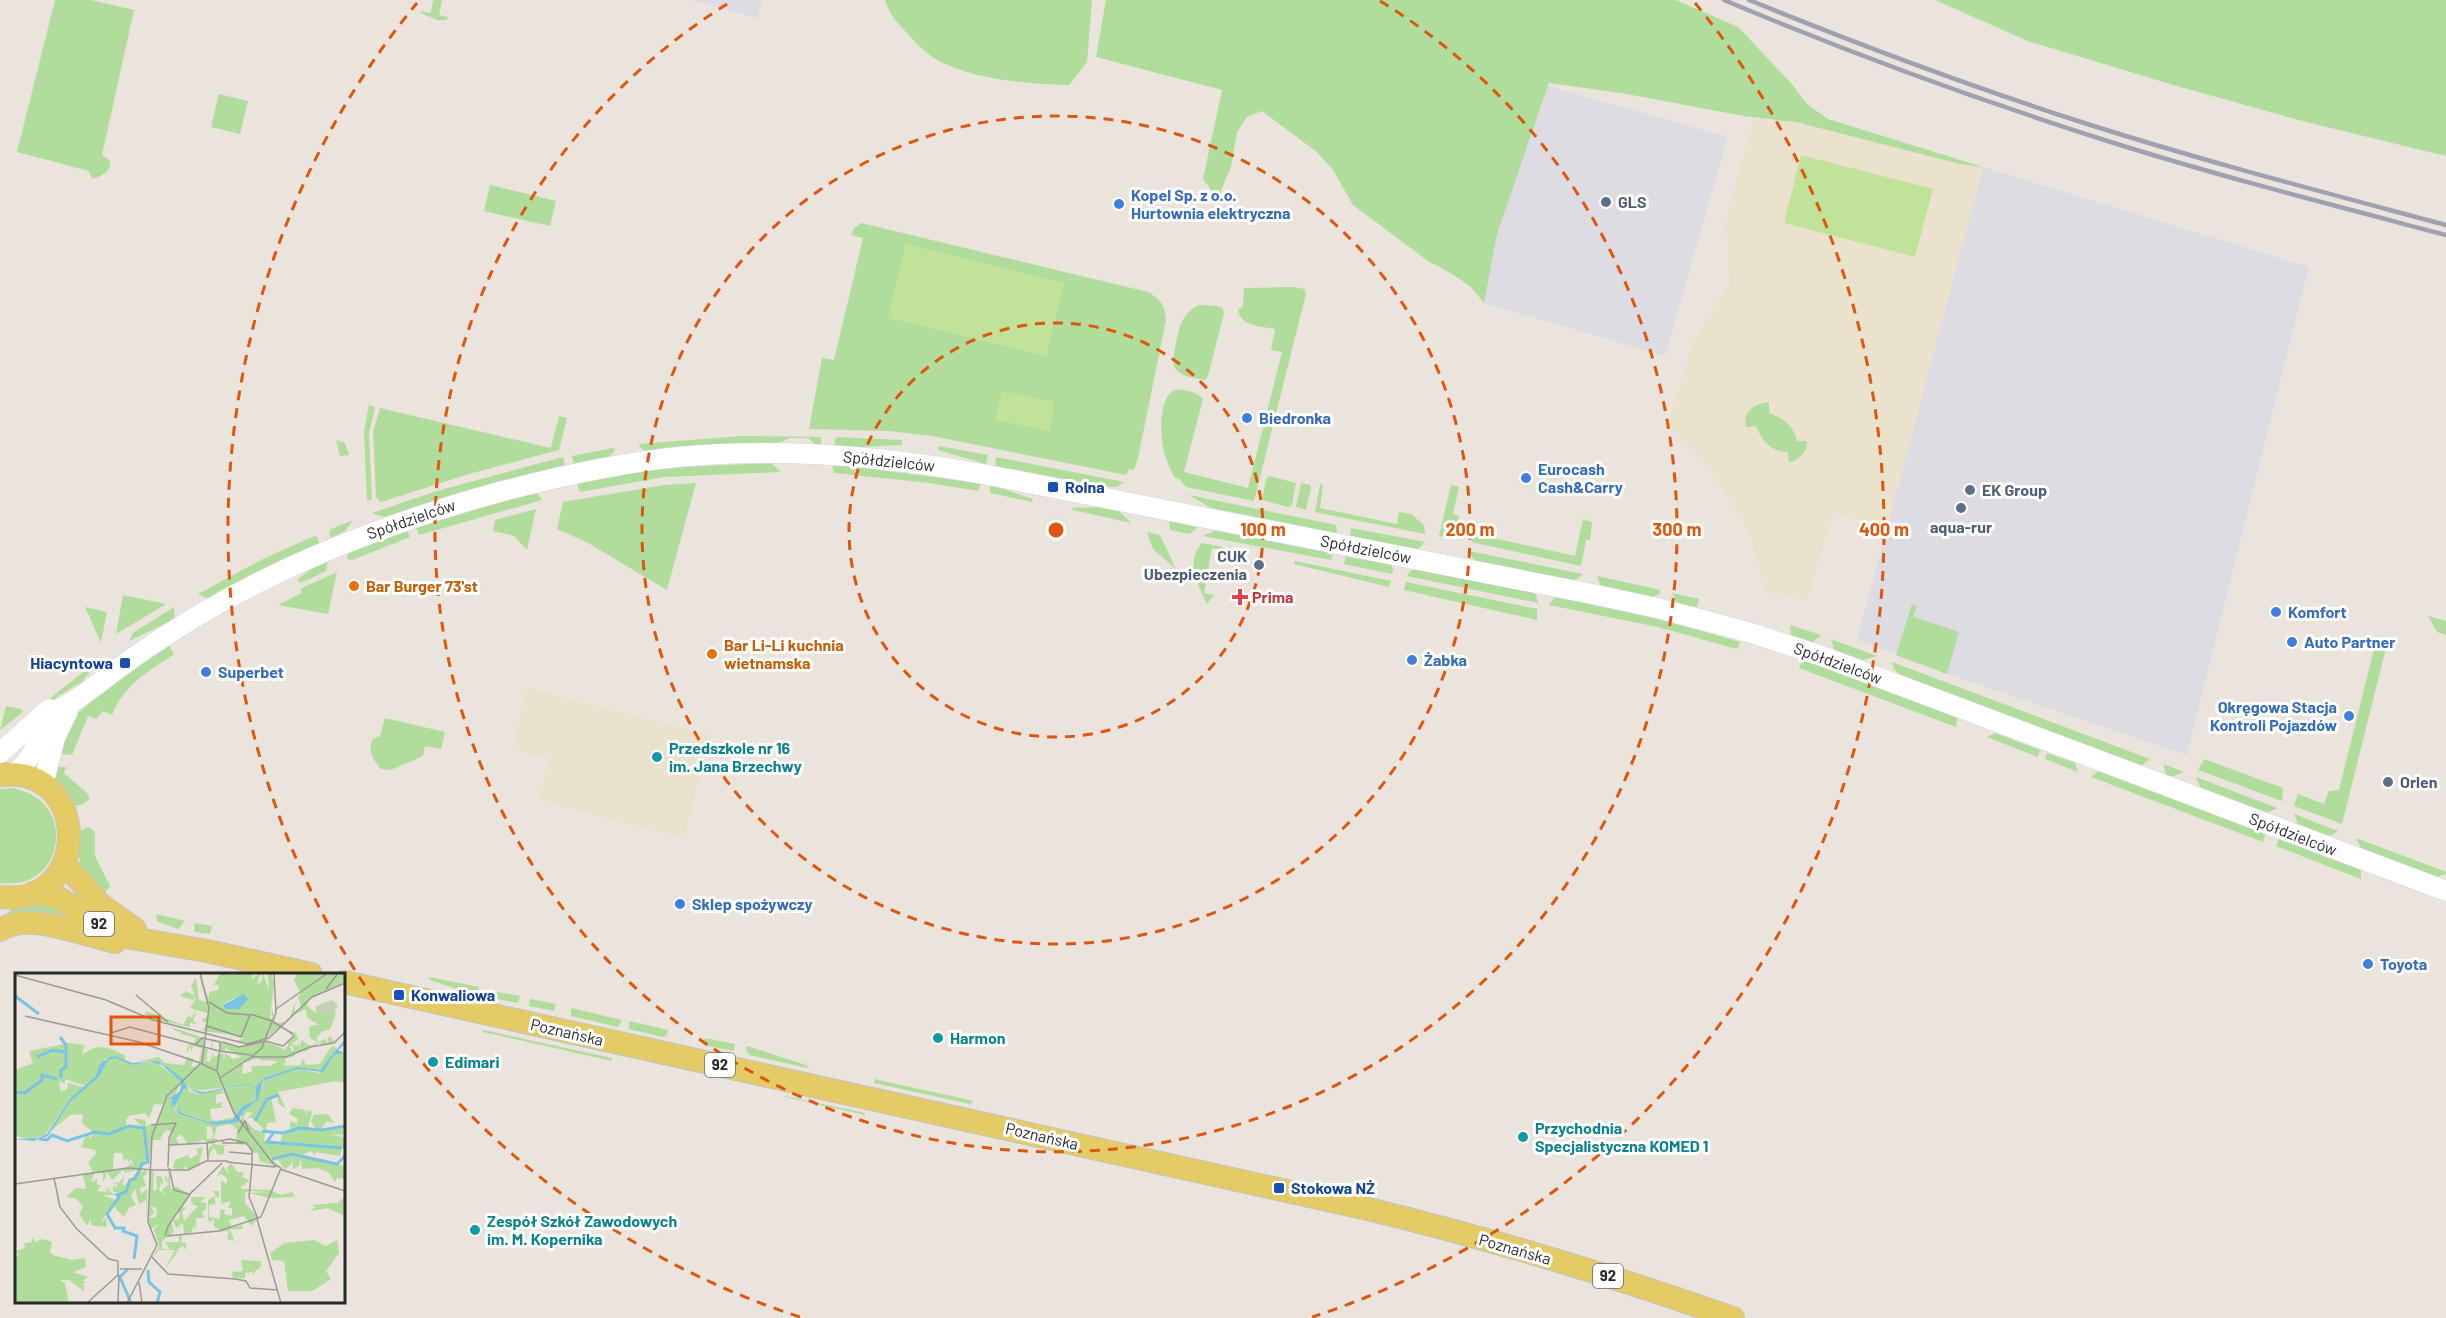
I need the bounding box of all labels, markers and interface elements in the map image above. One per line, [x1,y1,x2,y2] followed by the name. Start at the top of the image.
[1131,185,1291,222] place label: Kopel Sp. z o.o. Hurtownia elektryczna
[1618,192,1646,211] place label: GLS
[1599,195,1613,209] marker: GLS
[1112,197,1126,211] marker: Kopel Sp. z o.o. Hurtownia elektryczna
[1259,408,1331,427] place label: Biedronka
[1240,411,1254,425] marker: Biedronka
[842,446,936,475] street label: Spółdzielców
[1538,459,1623,496] place label: Eurocash Cash&Carry
[1519,471,1533,485] marker: Eurocash Cash&Carry
[1065,477,1105,496] place label: Rolna
[1046,480,1060,494] marker: Rolna
[1982,480,2047,499] place label: EK Group
[1963,483,1977,497] marker: EK Group
[364,494,458,543] street label: Spółdzielców
[1954,501,1968,515] marker: aqua-rur
[1930,517,1992,536] place label: aqua-rur
[1240,518,1286,540] text: 100 m
[1445,518,1495,540] text: 200 m
[1653,518,1701,540] text: 300 m
[1859,518,1909,540] text: 400 m
[1046,520,1066,540] centre of rings
[1319,530,1414,567] street label: Spółdzielców
[1144,546,1247,583] place label: CUK Ubezpieczenia
[1252,558,1266,572] marker: CUK Ubezpieczenia
[366,576,478,595] place label: Bar Burger 73'st
[347,579,361,593] marker: Bar Burger 73'st
[1252,587,1294,606] place label: Prima
[1233,590,1247,604] marker: Prima
[2288,602,2347,621] place label: Komfort
[2269,605,2283,619] marker: Komfort
[2304,632,2395,651] place label: Auto Partner
[724,635,844,672] place label: Bar Li-Li kuchnia wietnamska
[2285,635,2299,649] marker: Auto Partner
[1792,638,1885,687] street label: Spółdzielców
[705,647,719,661] marker: Bar Li-Li kuchnia wietnamska
[1424,650,1467,669] place label: Żabka
[30,653,113,672] place label: Hiacyntowa
[1405,653,1419,667] marker: Żabka
[118,656,132,670] marker: Hiacyntowa
[218,662,284,681] place label: Superbet
[199,665,213,679] marker: Superbet
[2210,697,2337,734] place label: Okręgowa Stacja Kontroli Pojazdów
[2342,709,2356,723] marker: Okręgowa Stacja Kontroli Pojazdów
[669,738,802,775] place label: Przedszkole nr 16 im. Jana Brzechwy
[650,750,664,764] marker: Przedszkole nr 16 im. Jana Brzechwy
[2400,772,2437,791] place label: Orlen
[2381,775,2395,789] marker: Orlen
[2247,808,2340,859] street label: Spółdzielców
[692,894,813,913] place label: Sklep spożywczy
[673,897,687,911] marker: Sklep spożywczy
[84,912,114,936] road number: 92
[2380,954,2427,973] place label: Toyota
[2361,957,2375,971] marker: Toyota
[15,973,345,1303] inset map
[411,985,495,1004] place label: Konwaliowa
[392,988,406,1002] marker: Konwaliowa
[529,1014,605,1049] street label: Poznańska
[950,1028,1006,1047] place label: Harmon
[931,1031,945,1045] marker: Harmon
[445,1052,500,1071] place label: Edimari
[705,1053,735,1077] road number: 92
[426,1055,440,1069] marker: Edimari
[1004,1118,1080,1153] street label: Poznańska
[1535,1118,1709,1155] place label: Przychodnia Specjalistyczna KOMED 1
[1516,1130,1530,1144] marker: Przychodnia Specjalistyczna KOMED 1
[1291,1178,1375,1197] place label: Stokowa NŻ
[1272,1181,1286,1195] marker: Stokowa NŻ
[487,1211,677,1248] place label: Zespół Szkół Zawodowych im. M. Kopernika
[468,1223,482,1237] marker: Zespół Szkół Zawodowych im. M. Kopernika
[1477,1229,1553,1268] street label: Poznańska
[1593,1264,1623,1288] road number: 92

